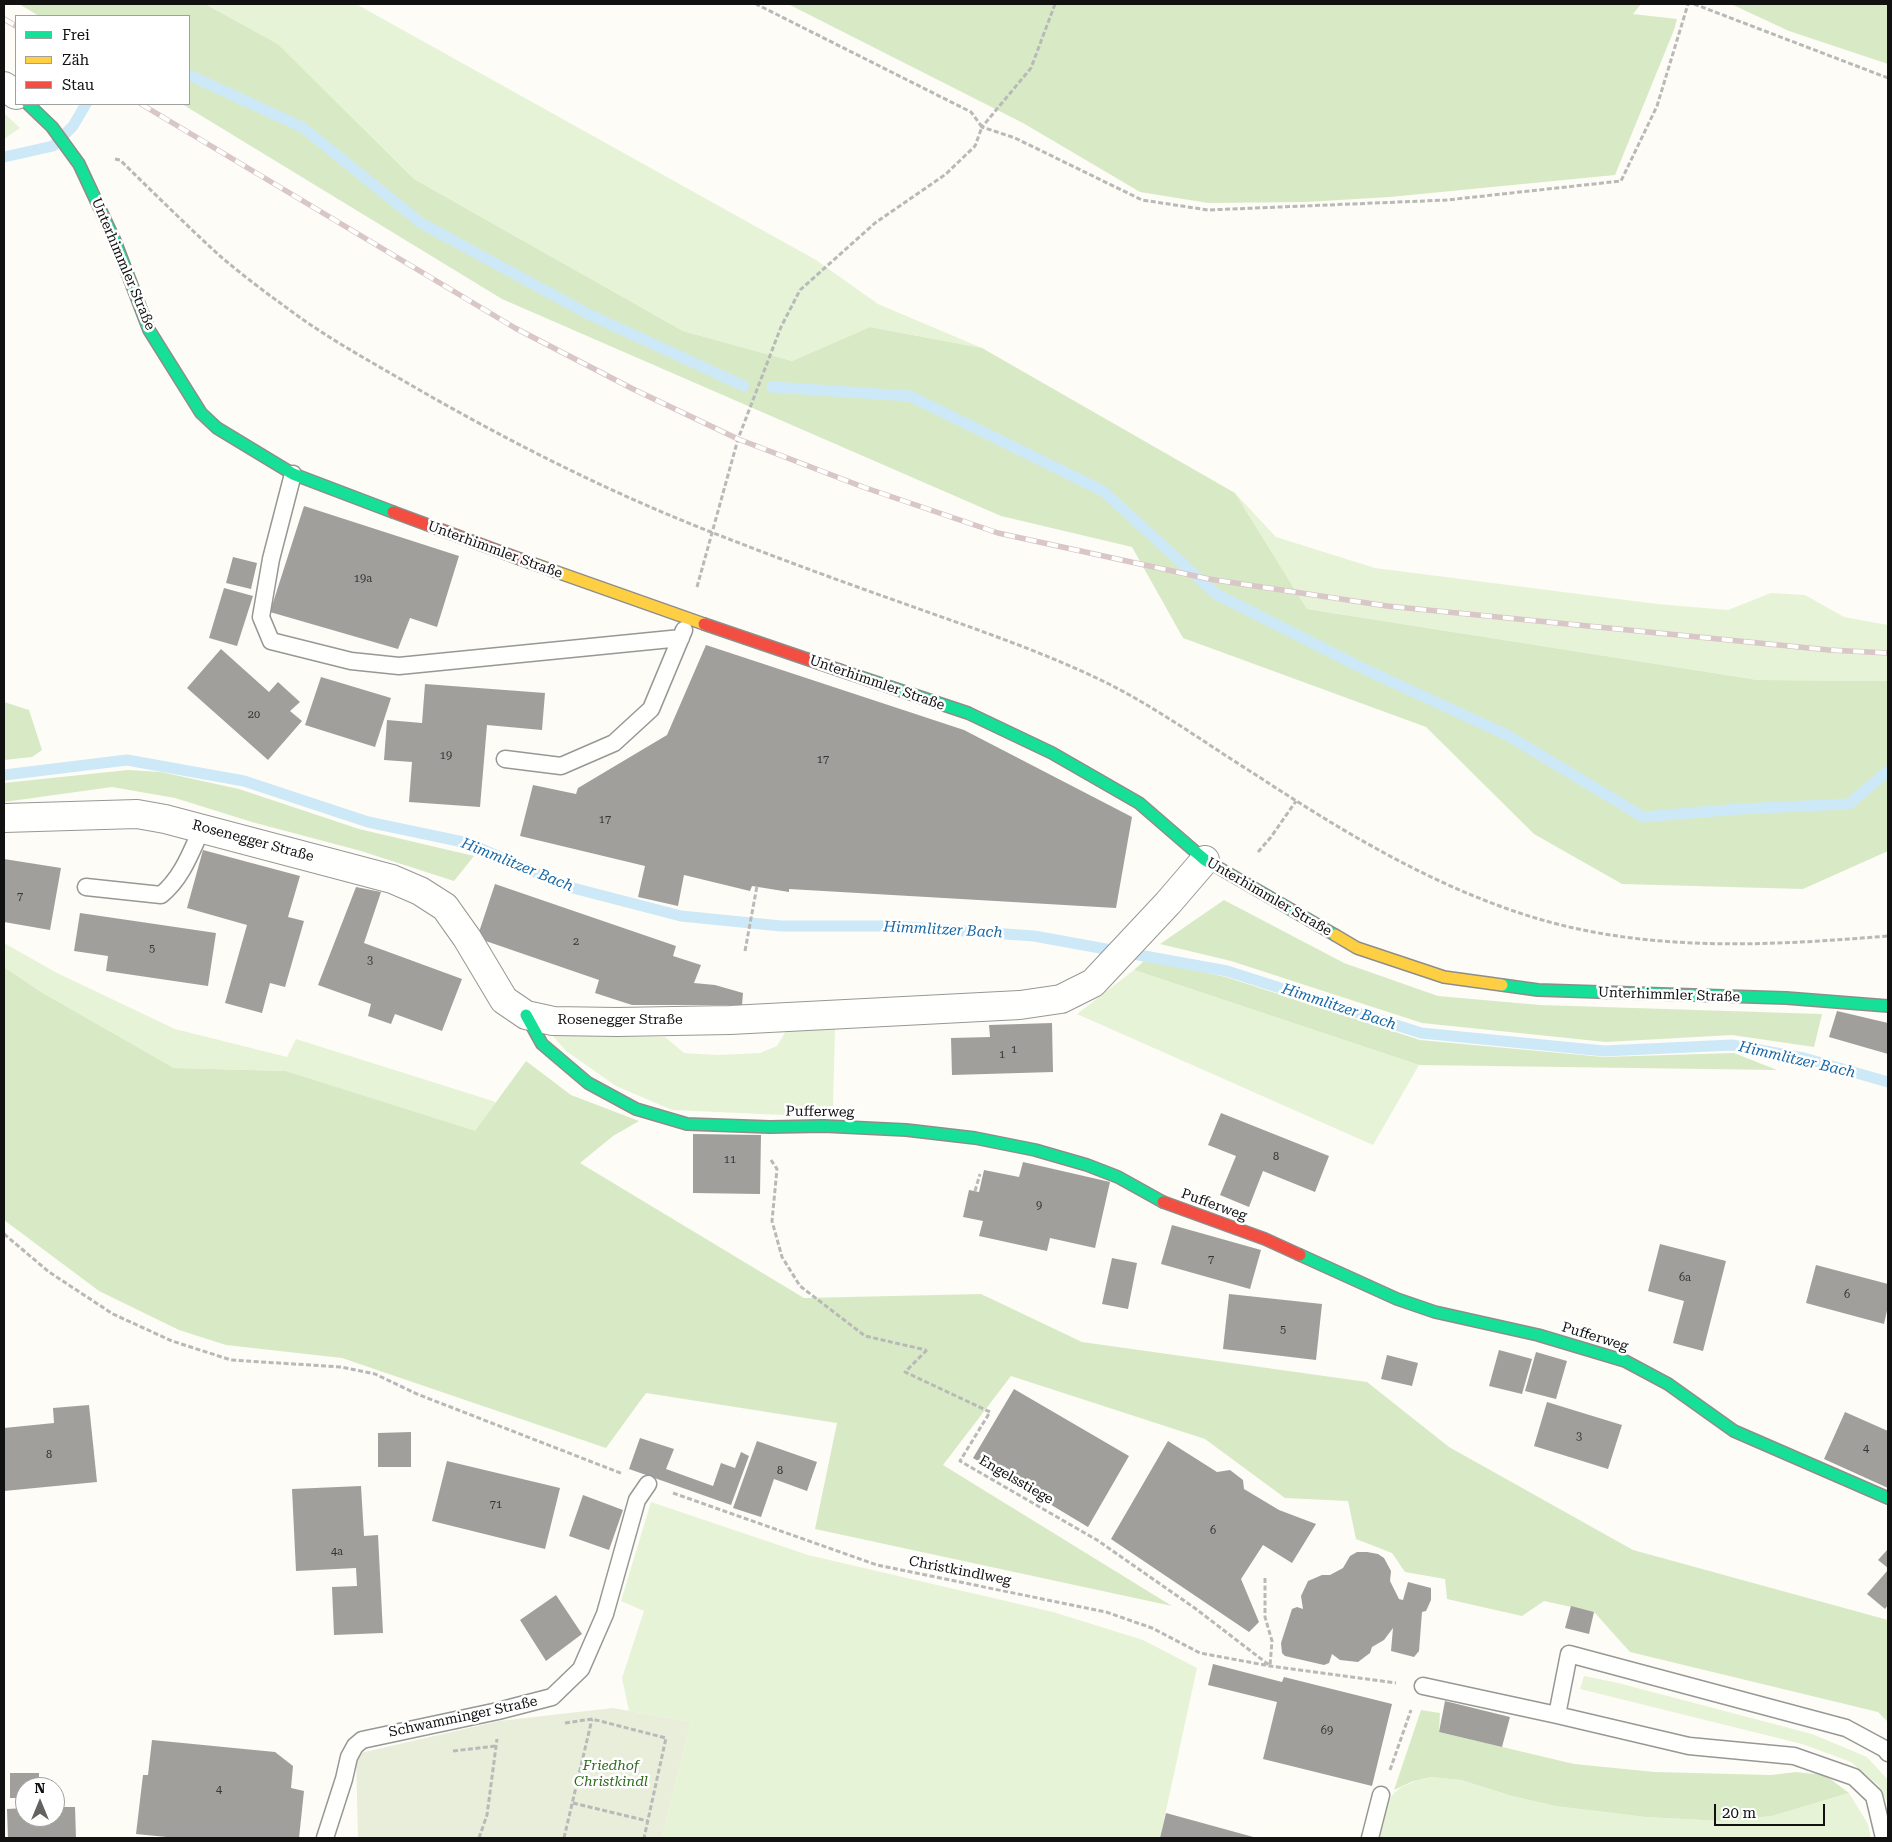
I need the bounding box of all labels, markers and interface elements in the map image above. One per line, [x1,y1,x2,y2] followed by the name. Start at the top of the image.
[15,15,190,105] legend
[62,26,90,44] text: Frei
[62,51,89,69] text: Zäh
[62,76,94,94] text: Stau
[87,195,159,333] street label: Unterhimmler Straße
[425,518,565,582] street label: Unterhimmler Straße
[354,572,372,586] house number: 19a
[807,652,947,714] street label: Unterhimmler Straße
[248,708,260,722] house number: 20
[440,749,452,763] house number: 19
[817,753,829,767] house number: 17
[599,813,611,827] house number: 17
[190,817,316,865] street label: Rosenegger Straße
[458,834,576,896] water label: Himmlitzer Bach
[1203,854,1335,940] street label: Unterhimmler Straße
[17,890,23,904] house number: 7
[883,918,1003,942] water label: Himmlitzer Bach
[573,935,579,949] house number: 2
[149,942,155,956] house number: 5
[367,954,373,968] house number: 3
[1280,980,1398,1034] water label: Himmlitzer Bach
[1598,984,1740,1006] street label: Unterhimmler Straße
[557,1012,683,1028] street label: Rosenegger Straße
[1737,1038,1857,1082] water label: Himmlitzer Bach
[1011,1043,1017,1057] house number: 1
[999,1048,1005,1062] house number: 1
[786,1103,854,1121] street label: Pufferweg
[1273,1150,1279,1164] house number: 8
[724,1153,736,1167] house number: 11
[1179,1185,1249,1225] street label: Pufferweg
[1036,1199,1042,1213] house number: 9
[1208,1253,1214,1267] house number: 7
[1679,1271,1691,1285] house number: 6a
[1844,1288,1850,1302] house number: 6
[1560,1319,1630,1355] street label: Pufferweg
[1280,1323,1286,1337] house number: 5
[1576,1430,1582,1444] house number: 3
[1863,1442,1869,1456] house number: 4
[46,1448,52,1462] house number: 8
[976,1452,1056,1508] street label: Engelsstiege
[777,1464,783,1478] house number: 8
[490,1498,502,1512] house number: 71
[1210,1524,1216,1538] house number: 6
[331,1545,343,1559] house number: 4a
[907,1553,1013,1589] street label: Christkindlweg
[387,1693,539,1741] street label: Schwamminger Straße
[1321,1724,1333,1738] house number: 69
[574,1758,648,1790] park label: Friedhof Christkindl
[15,1777,65,1827] north arrow
[35,1780,45,1796] text: N
[216,1783,222,1797] house number: 4
[1717,1794,1828,1826] scale bar
[1722,1804,1756,1822] text: 20 m

